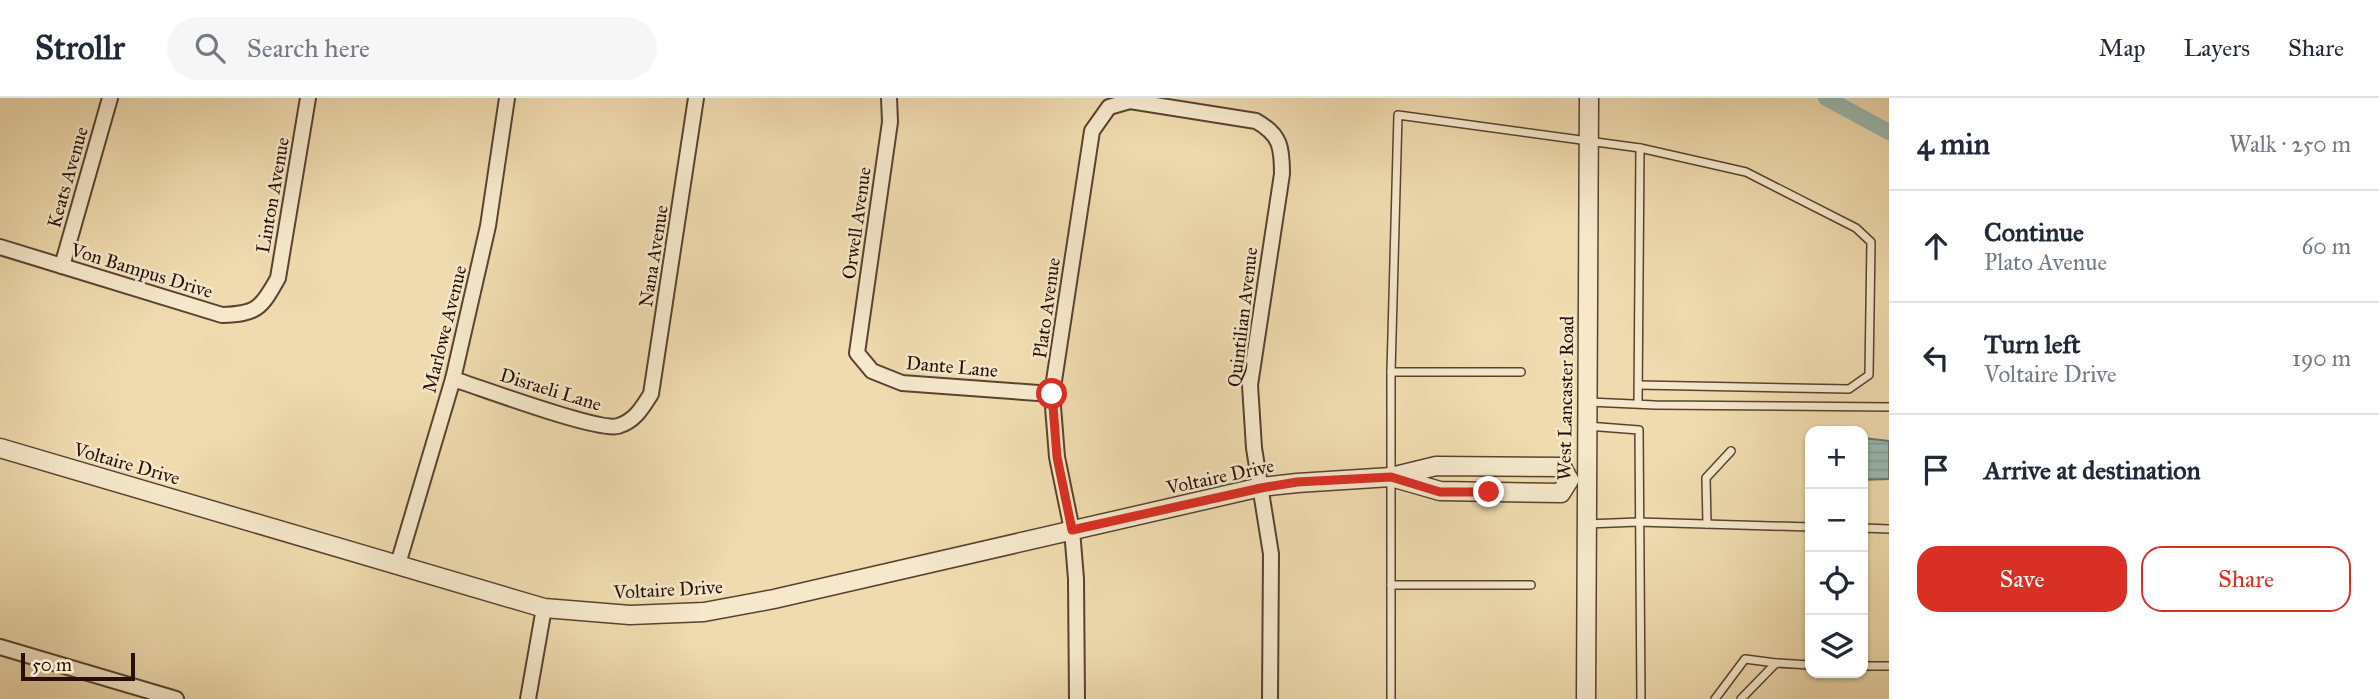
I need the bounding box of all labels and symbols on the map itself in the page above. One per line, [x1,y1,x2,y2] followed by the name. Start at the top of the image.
[42,124,93,230] street label: Keats Avenue
[251,135,294,255] street label: Linton Avenue
[837,165,876,281] street label: Orwell Avenue
[634,203,673,309] street label: Nana Avenue
[67,238,216,303] street label: Von Bampus Drive
[1223,246,1262,388] street label: Quintilian Avenue
[1028,256,1065,360] street label: Plato Avenue
[418,263,471,395] street label: Marlowe Avenue
[1553,315,1578,480] street label: West Lancaster Road
[905,351,999,382] street label: Dante Lane
[497,363,604,416] street label: Disraeli Lane
[1036,378,1067,409] route start
[70,437,183,490] street label: Voltaire Drive
[1163,454,1276,499] street label: Voltaire Drive
[1473,476,1504,507] route end
[612,575,723,604] street label: Voltaire Drive
[21,650,135,682] scale bar

